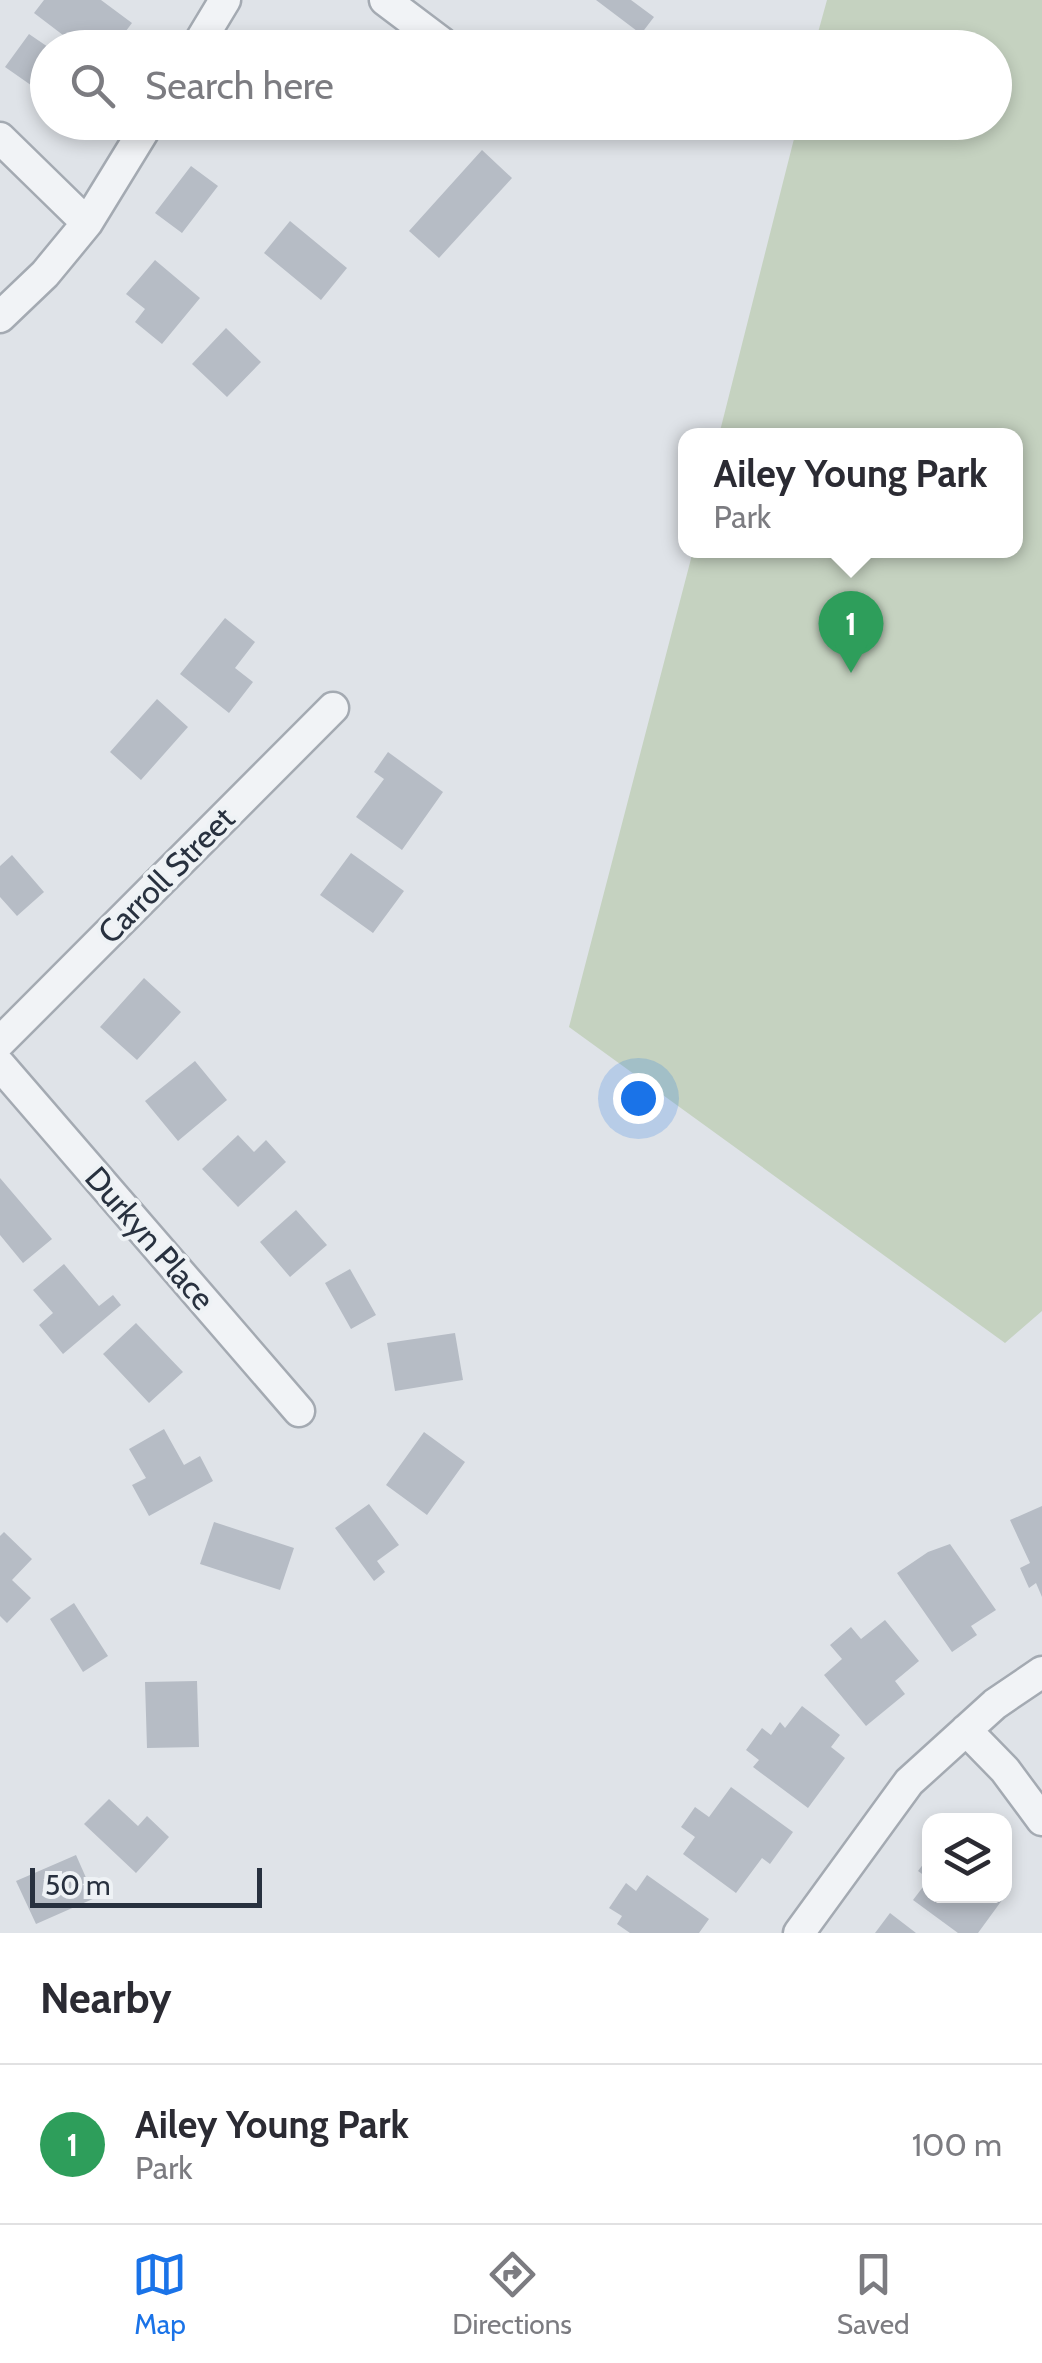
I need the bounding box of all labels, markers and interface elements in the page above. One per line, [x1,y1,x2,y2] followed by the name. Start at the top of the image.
[30,30,1012,140] search box
[65,58,120,113] icon: search
[145,62,334,109] text: Search here
[678,428,1023,558] popup
[713,450,988,497] text: Ailey Young Park
[713,497,771,536] text: Park
[818,590,884,673] pin: 1
[90,798,243,951] street label: Carroll Street
[613,1073,664,1124] your location
[77,1158,223,1318] street label: Durkyn Place
[922,1813,1012,1903] map controls
[922,1813,1012,1903] button: layers
[30,1863,262,1908] scale bar
[45,1868,111,1902] text: 50 m
[40,1972,172,2024] text: Nearby
[135,2101,409,2148] text: Ailey Young Park
[67,2125,78,2164] text: 1
[912,2125,1002,2164] text: 100 m
[135,2148,193,2187] text: Park
[132,2247,187,2341] tab: Map
[452,2247,572,2341] tab: Directions
[837,2247,910,2341] tab: Saved

